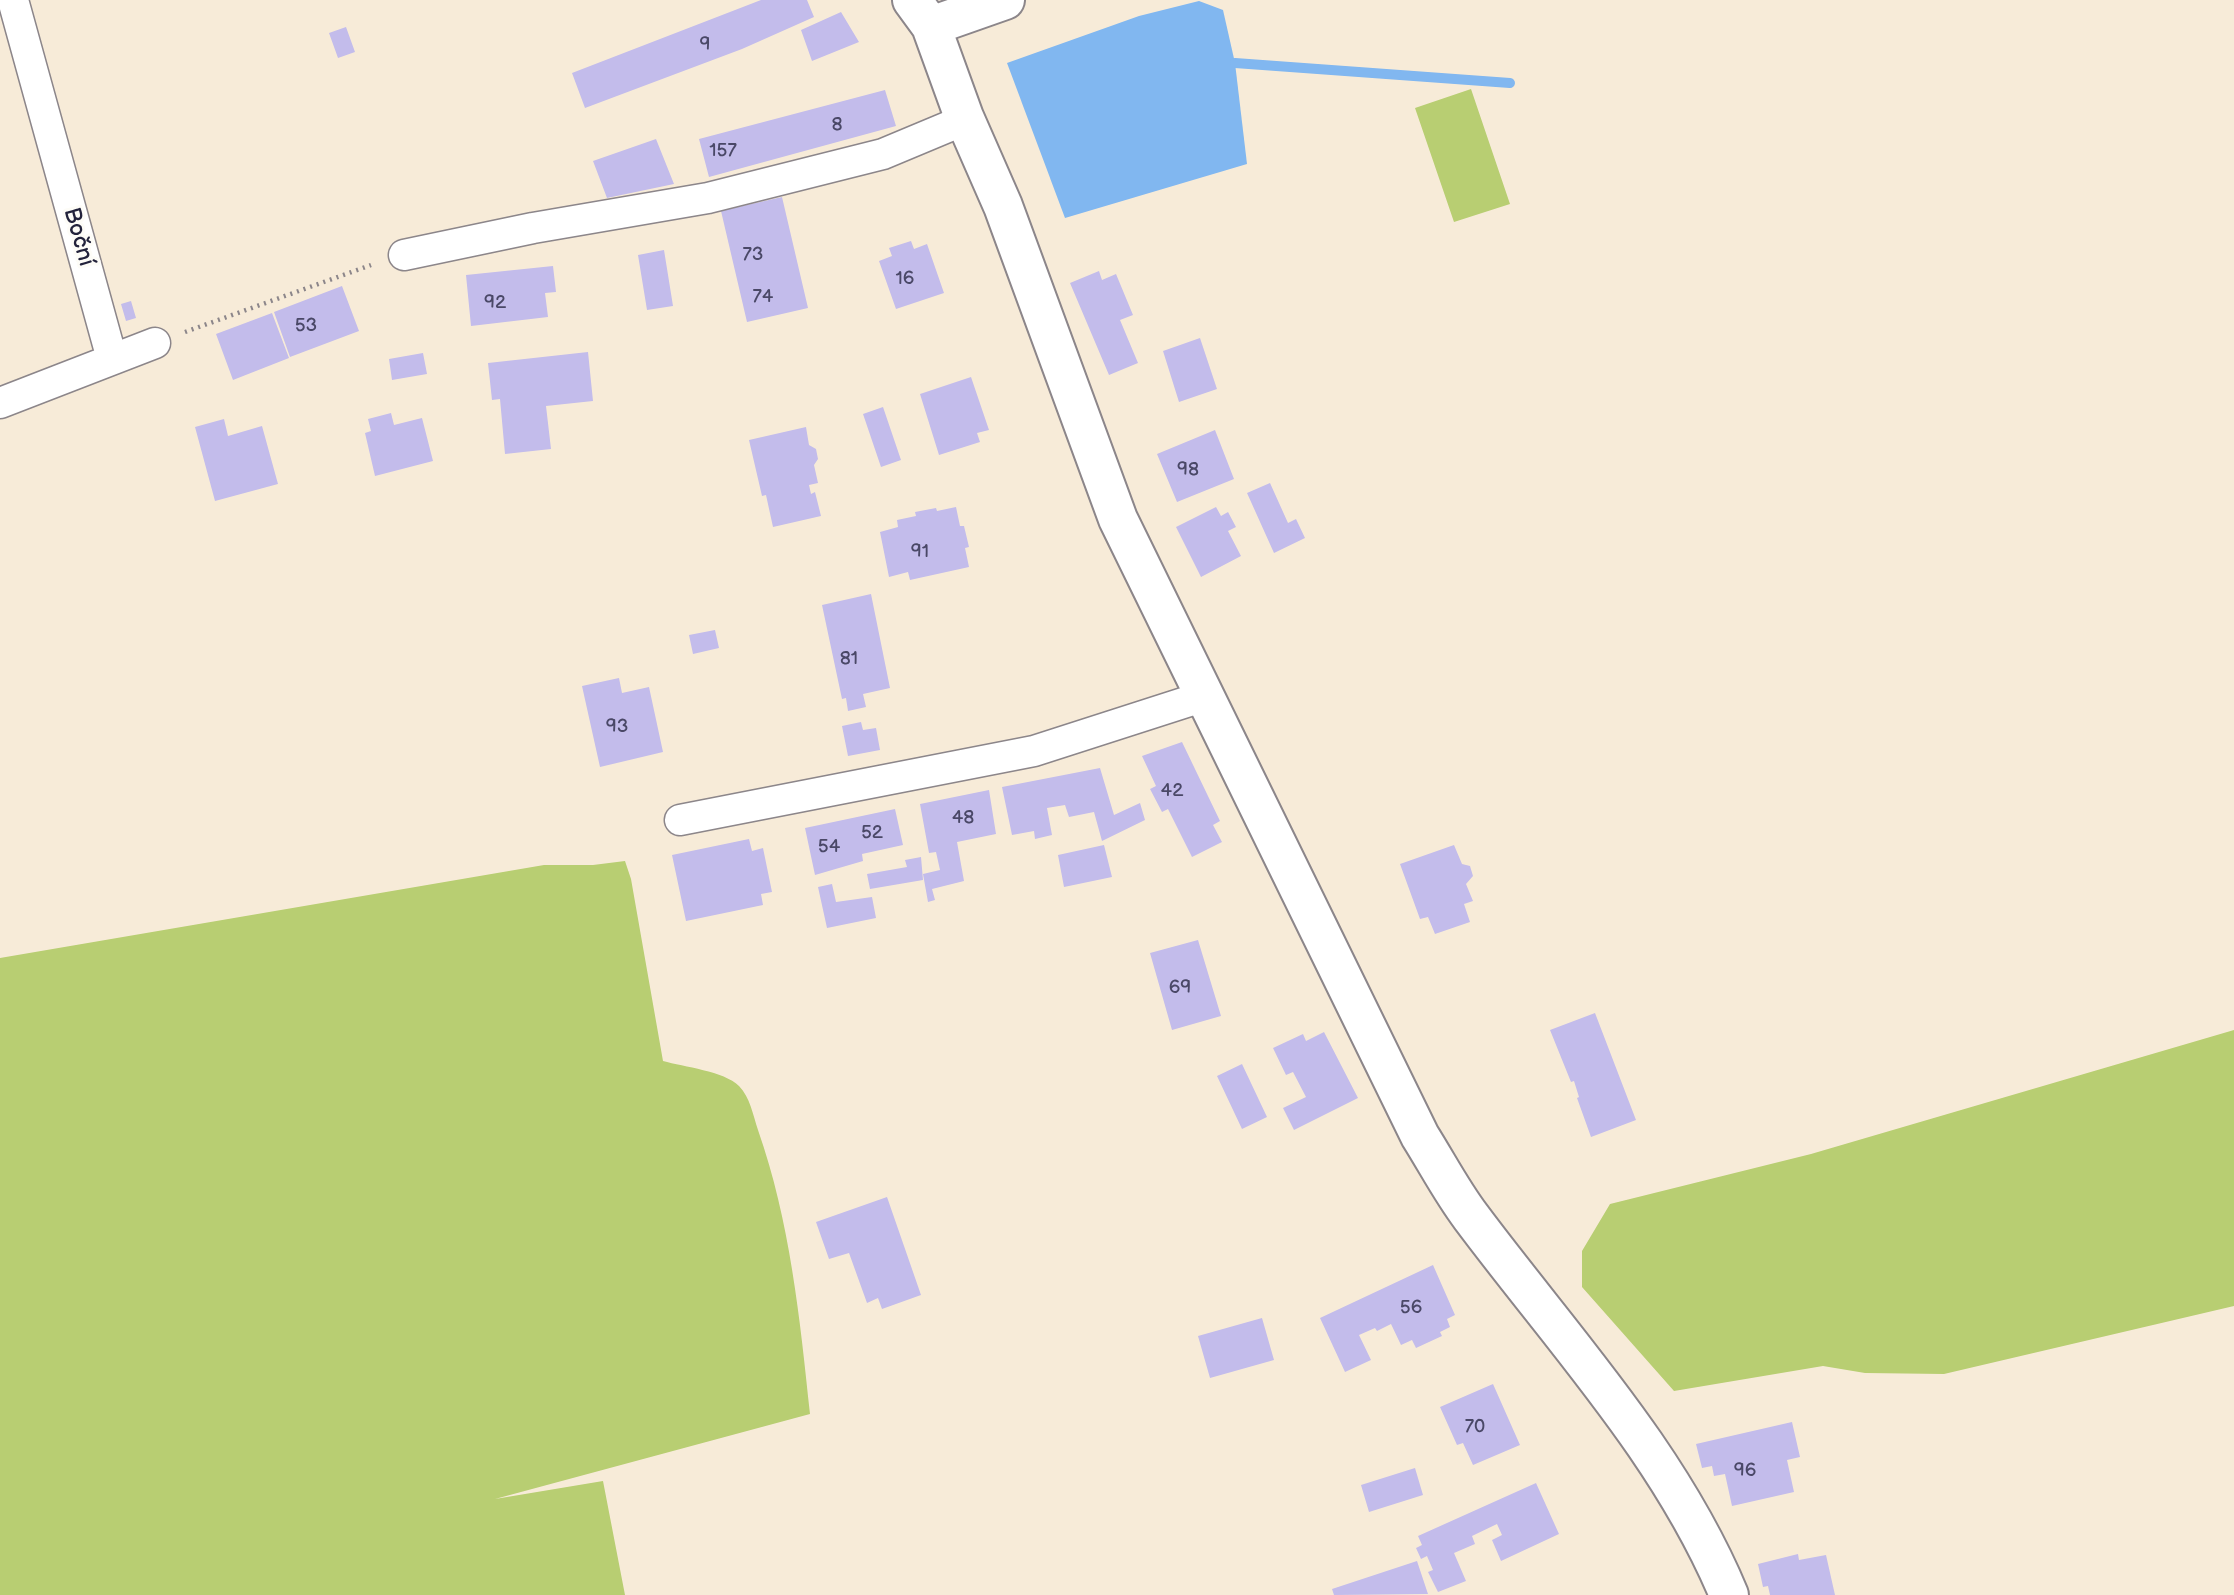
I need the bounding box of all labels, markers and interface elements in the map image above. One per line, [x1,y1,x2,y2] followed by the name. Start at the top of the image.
[700,34,710,56] house number: 9
[831,114,843,136] house number: 8
[709,140,737,162] house number: 157
[57,205,99,269] street label: Boční
[742,244,764,266] house number: 73
[896,268,914,290] house number: 16
[753,286,773,308] house number: 74
[484,292,506,314] house number: 92
[295,315,317,337] house number: 53
[1177,459,1199,481] house number: 98
[911,541,929,563] house number: 91
[840,648,858,670] house number: 81
[606,716,628,738] house number: 93
[1161,780,1183,802] house number: 42
[952,807,974,829] house number: 48
[861,822,883,844] house number: 52
[818,836,840,858] house number: 54
[1169,977,1191,999] house number: 69
[1400,1297,1422,1319] house number: 56
[1465,1416,1485,1438] house number: 70
[1734,1460,1756,1482] house number: 96

